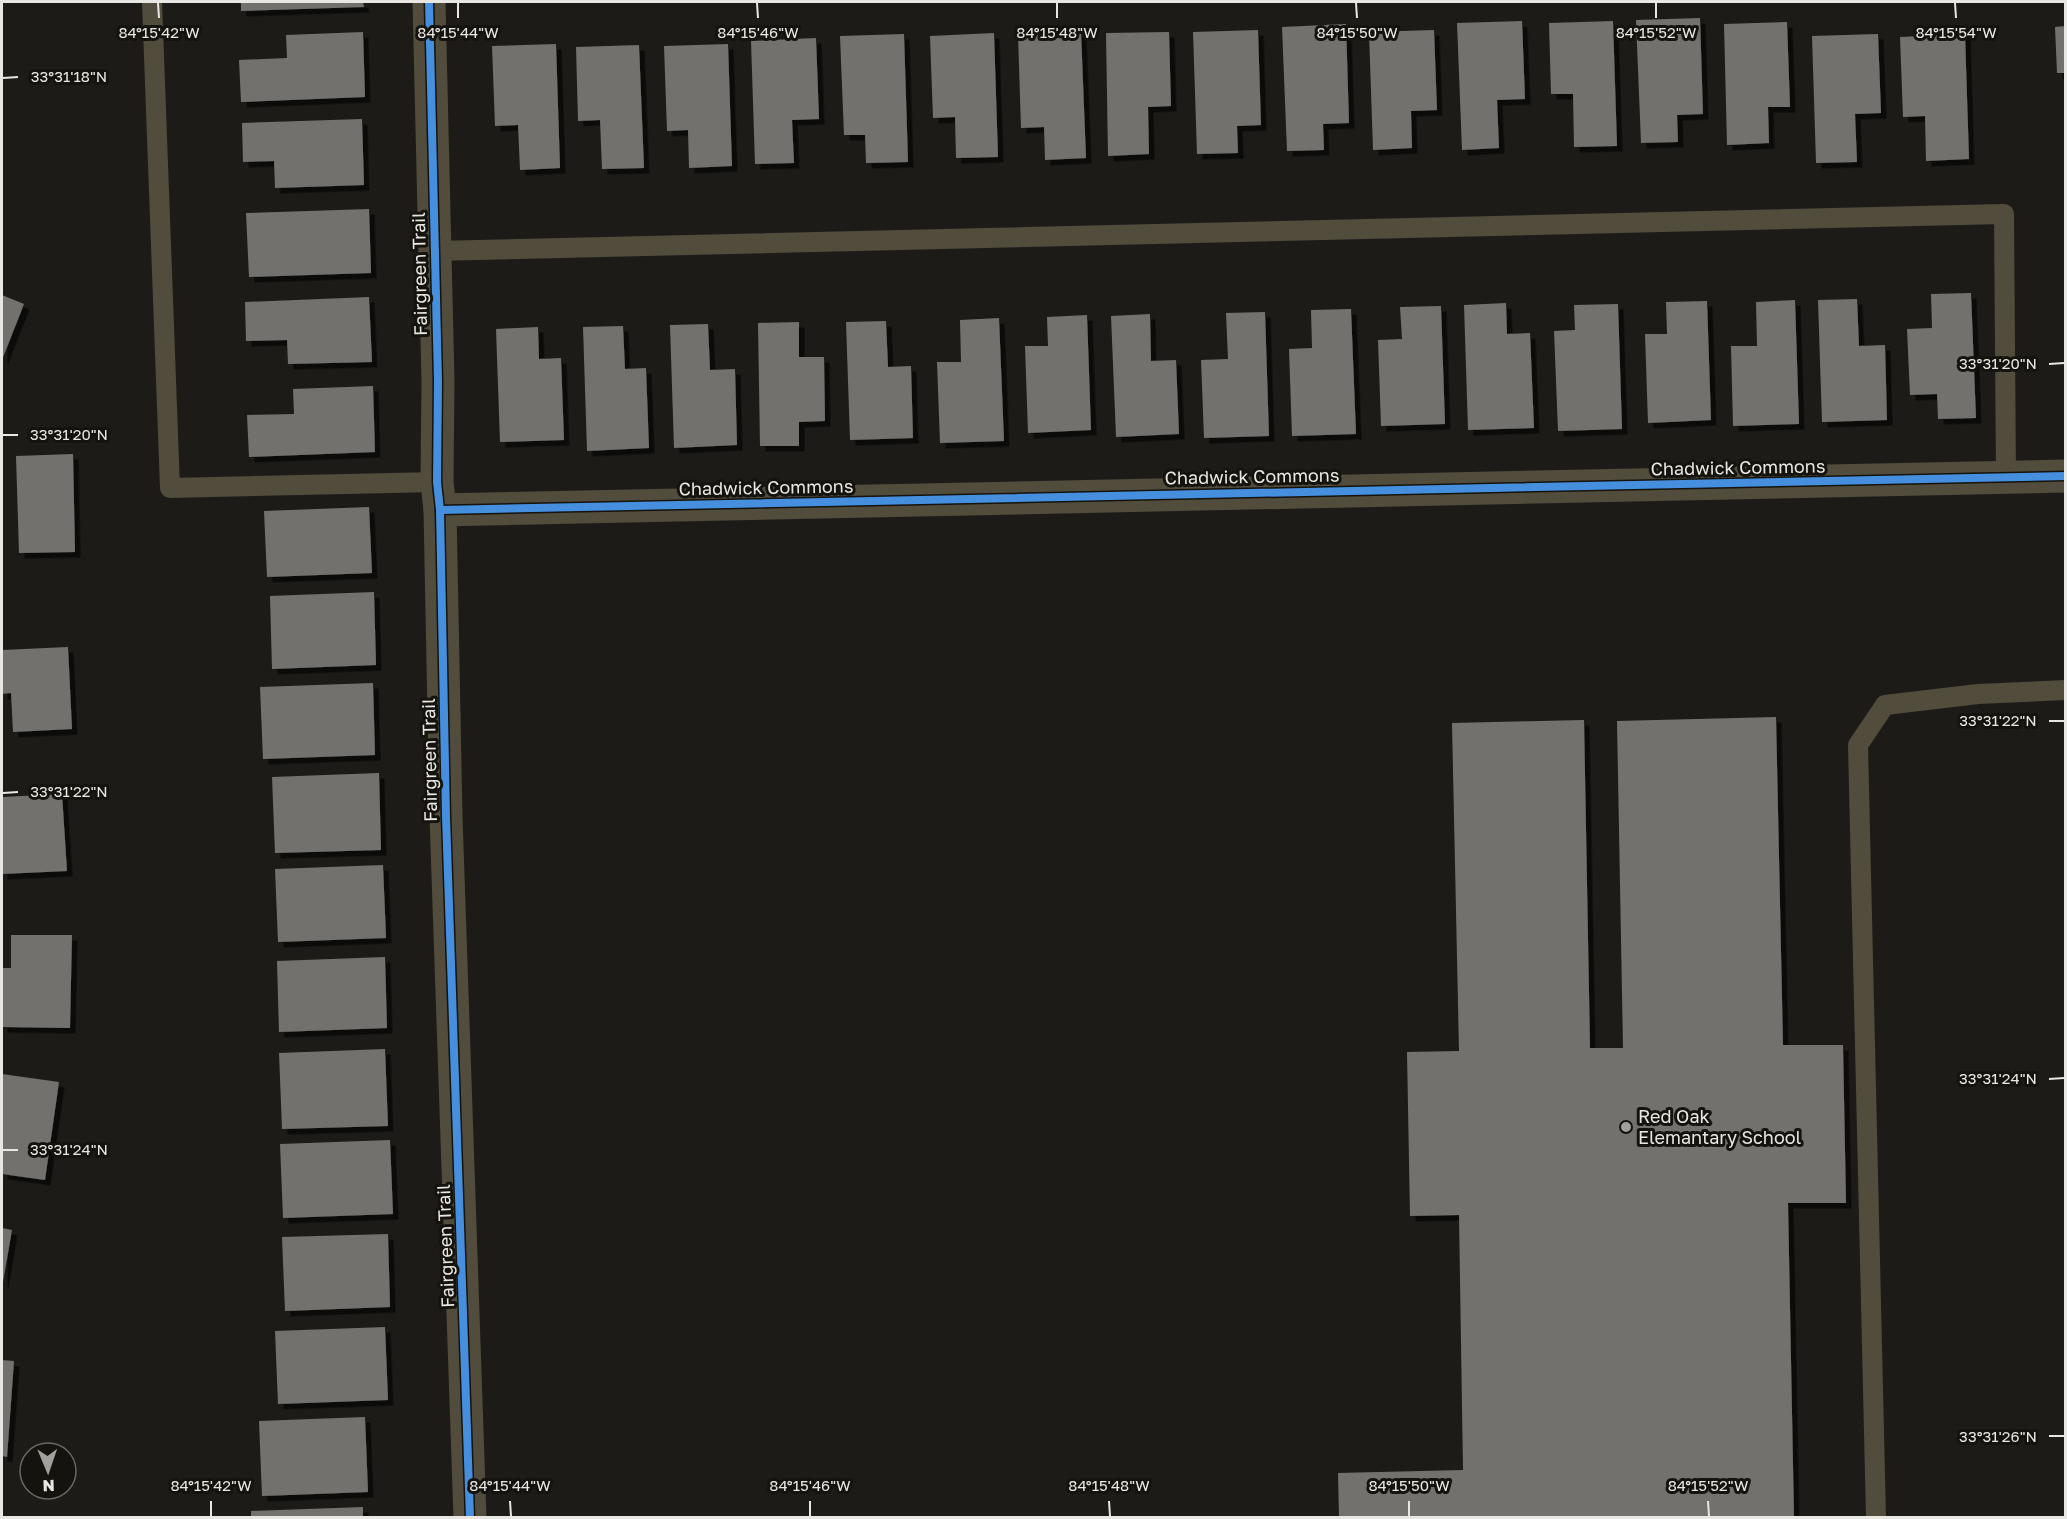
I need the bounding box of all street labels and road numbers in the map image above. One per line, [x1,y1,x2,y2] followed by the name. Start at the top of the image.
[407,212,431,336] street label: Fairgreen Trail
[1650,454,1826,480] street label: Chadwick Commons
[1164,463,1340,489] street label: Chadwick Commons
[678,474,854,500] street label: Chadwick Commons
[417,698,441,822] street label: Fairgreen Trail
[432,1184,458,1308] street label: Fairgreen Trail

